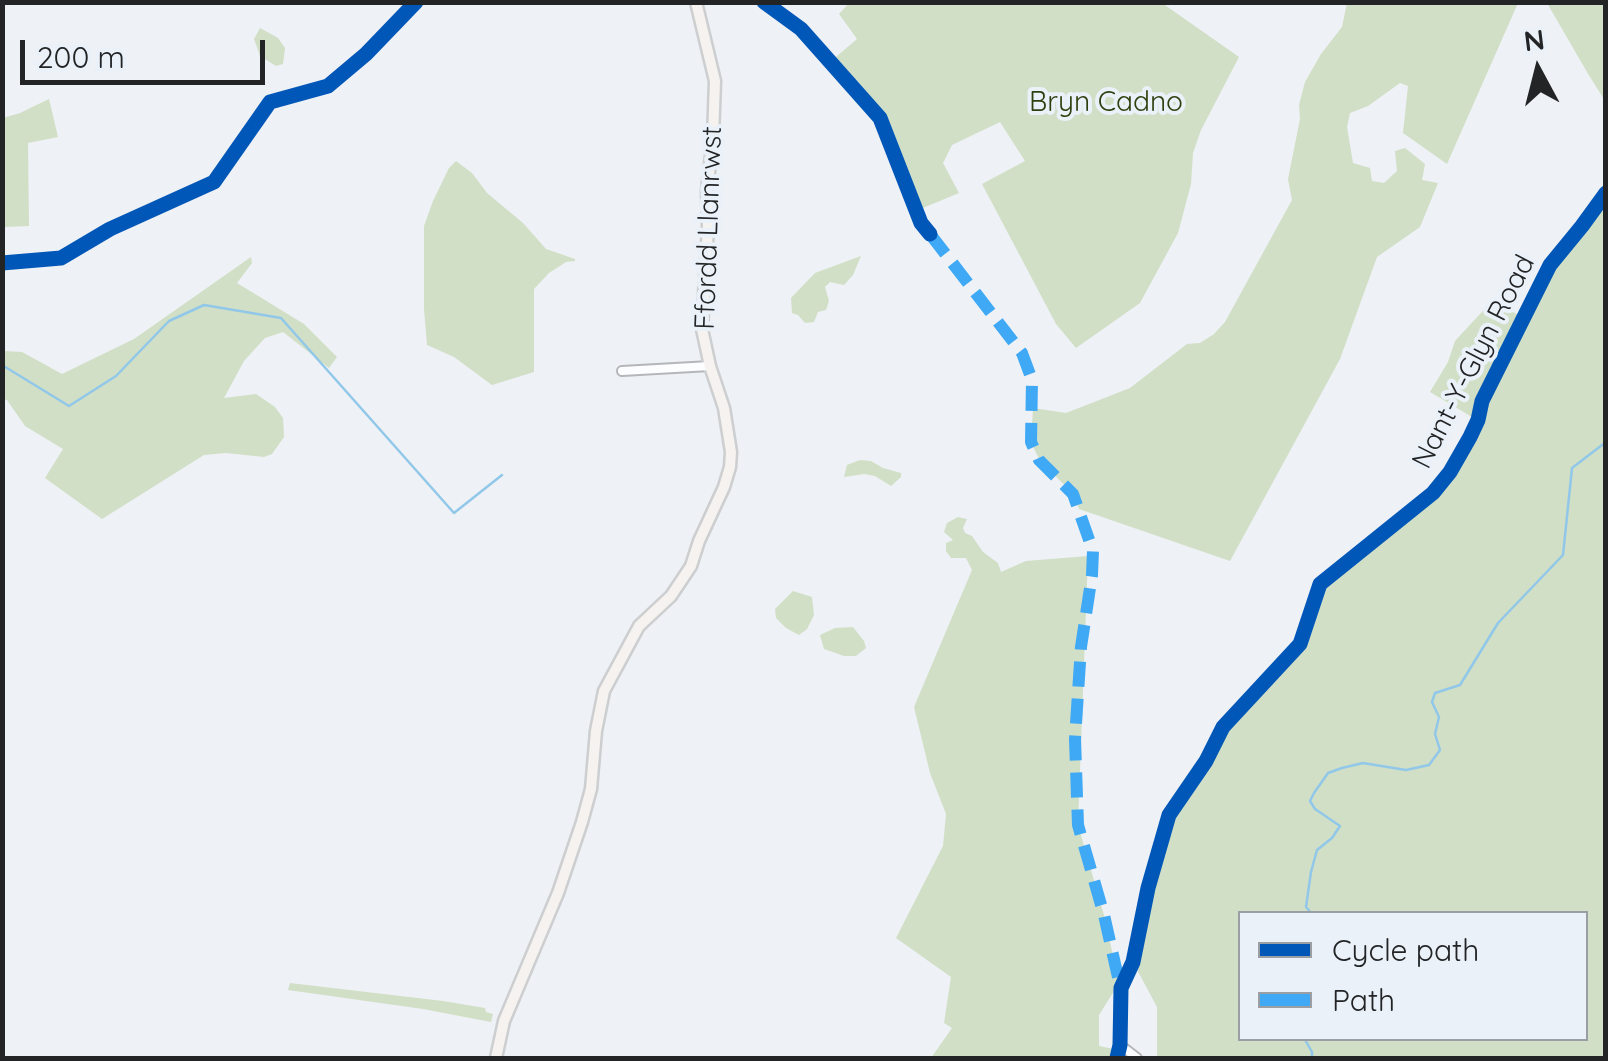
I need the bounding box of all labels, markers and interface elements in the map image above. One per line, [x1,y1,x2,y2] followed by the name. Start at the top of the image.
[25,20,270,82] scale bar
[1488,20,1588,120] north arrow
[1522,21,1547,58] text: N
[37,38,125,76] text: 200 m
[1029,86,1183,120] park label: Bryn Cadno
[689,126,729,330] street label: Ffordd Llanrwst
[1406,250,1542,474] street label: Nant-Y-Glyn Road
[1238,911,1588,1041] legend
[1332,931,1479,969] text: Cycle path
[1332,981,1395,1019] text: Path

